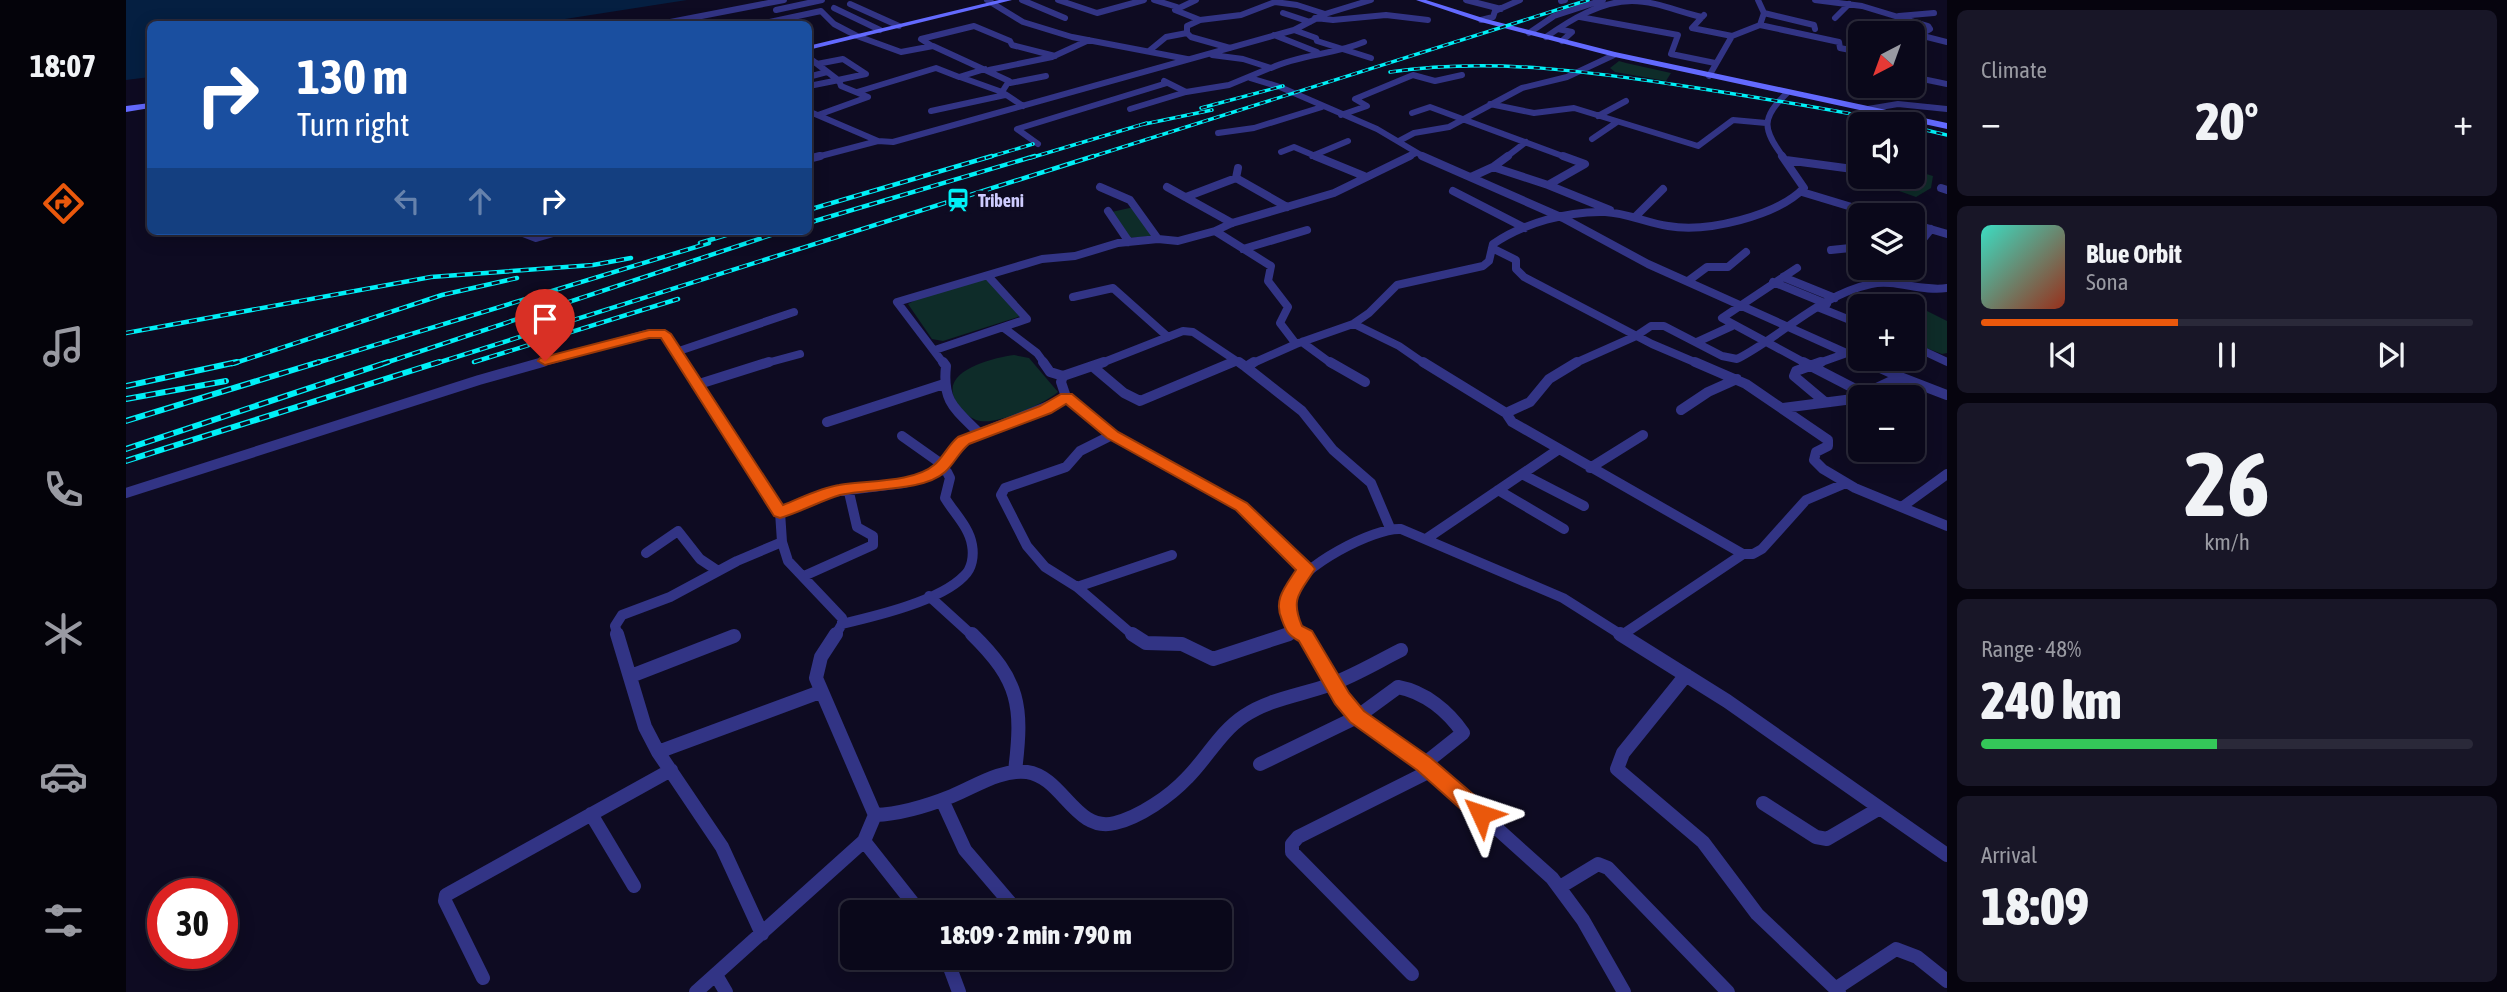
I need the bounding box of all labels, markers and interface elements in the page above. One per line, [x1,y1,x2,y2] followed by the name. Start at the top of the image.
[1848,21,1925,98] north arrow
[1848,21,1925,462] map controls
[30,47,96,84] text: 18:07
[297,48,408,104] text: 130 m
[182,49,273,140] icon: right
[1981,57,2047,83] text: Climate
[2195,91,2259,151] text: 20°
[1981,100,2001,143] text: −
[2453,100,2473,143] text: +
[297,106,410,143] text: Turn right
[1848,112,1925,189] button: sound
[39,179,88,228] icon: directions
[388,182,426,220] icon: left
[461,182,499,220] icon: ahead
[534,182,572,220] icon: right
[944,186,972,214] station icon: Tribeni
[978,190,1024,211] place label: Tribeni
[1848,203,1925,280] button: layers
[2086,239,2182,269] text: Blue Orbit
[2086,269,2128,295] text: Sona
[515,289,575,361] pin
[1848,294,1925,371] button: +
[526,300,564,338] icon: arrive
[39,322,88,371] icon: music
[2044,336,2082,374] icon: previous
[2208,336,2246,374] icon: pause
[2372,336,2410,374] icon: next
[1848,385,1925,462] button: −
[2184,431,2270,535] text: 26
[39,465,88,514] icon: phone
[2204,529,2250,555] text: km/h
[39,609,88,658] icon: climate
[1981,636,2081,662] text: Range · 48%
[1981,670,2122,730] text: 240 km
[39,752,88,801] icon: car
[1444,777,1518,851] position arrow
[1981,842,2037,868] text: Arrival
[1981,876,2089,936] text: 18:09
[147,878,238,969] speed limit sign: 30
[39,896,88,945] icon: filters
[940,920,1132,950] text: 18:09 · 2 min · 790 m

